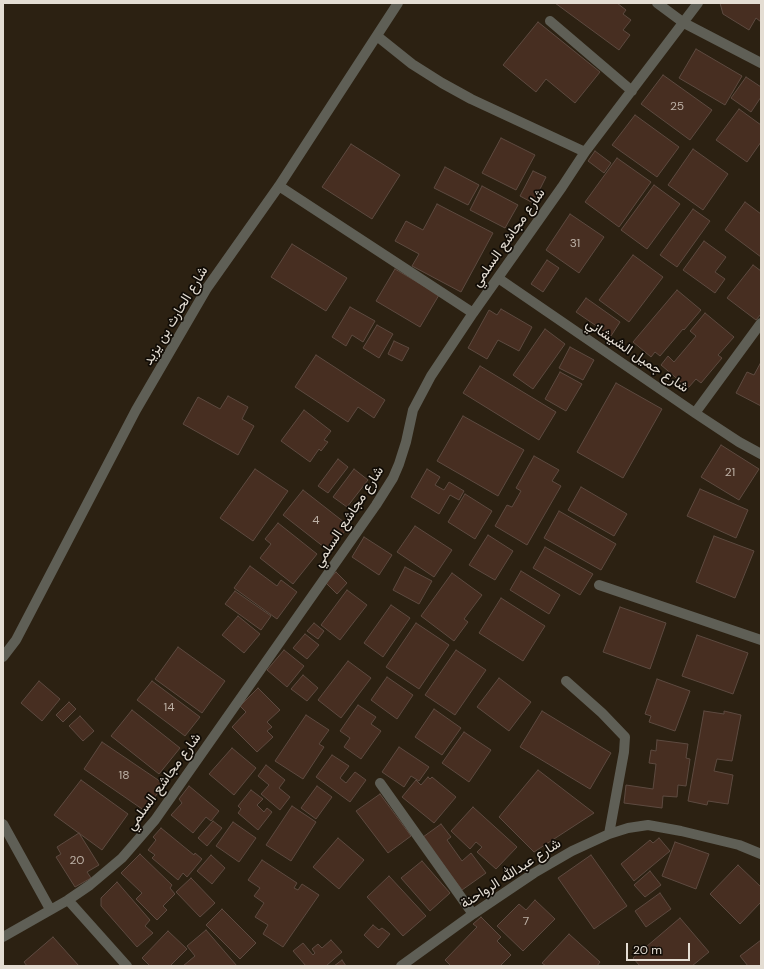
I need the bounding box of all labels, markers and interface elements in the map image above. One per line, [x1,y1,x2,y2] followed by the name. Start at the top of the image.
[670,100,684,114] house number: 25
[469,185,549,291] street label: شارع مجاشع السلمي
[570,237,580,251] house number: 31
[140,264,212,368] street label: شارع الحارث بن يزيد
[582,315,692,397] street label: شارع جميل الشيشاني
[310,464,388,570] street label: شارع مجاشع السلمي
[725,466,735,480] house number: 21
[312,514,320,528] house number: 4
[163,701,175,715] house number: 14
[123,730,205,834] street label: شارع مجاشع السلمي
[118,769,130,783] house number: 18
[458,835,564,913] street label: شارع عبدالله الرواحنة
[70,854,84,868] house number: 20
[523,915,529,929] house number: 7
[628,935,692,961] scale bar
[633,942,662,958] text: 20 m

